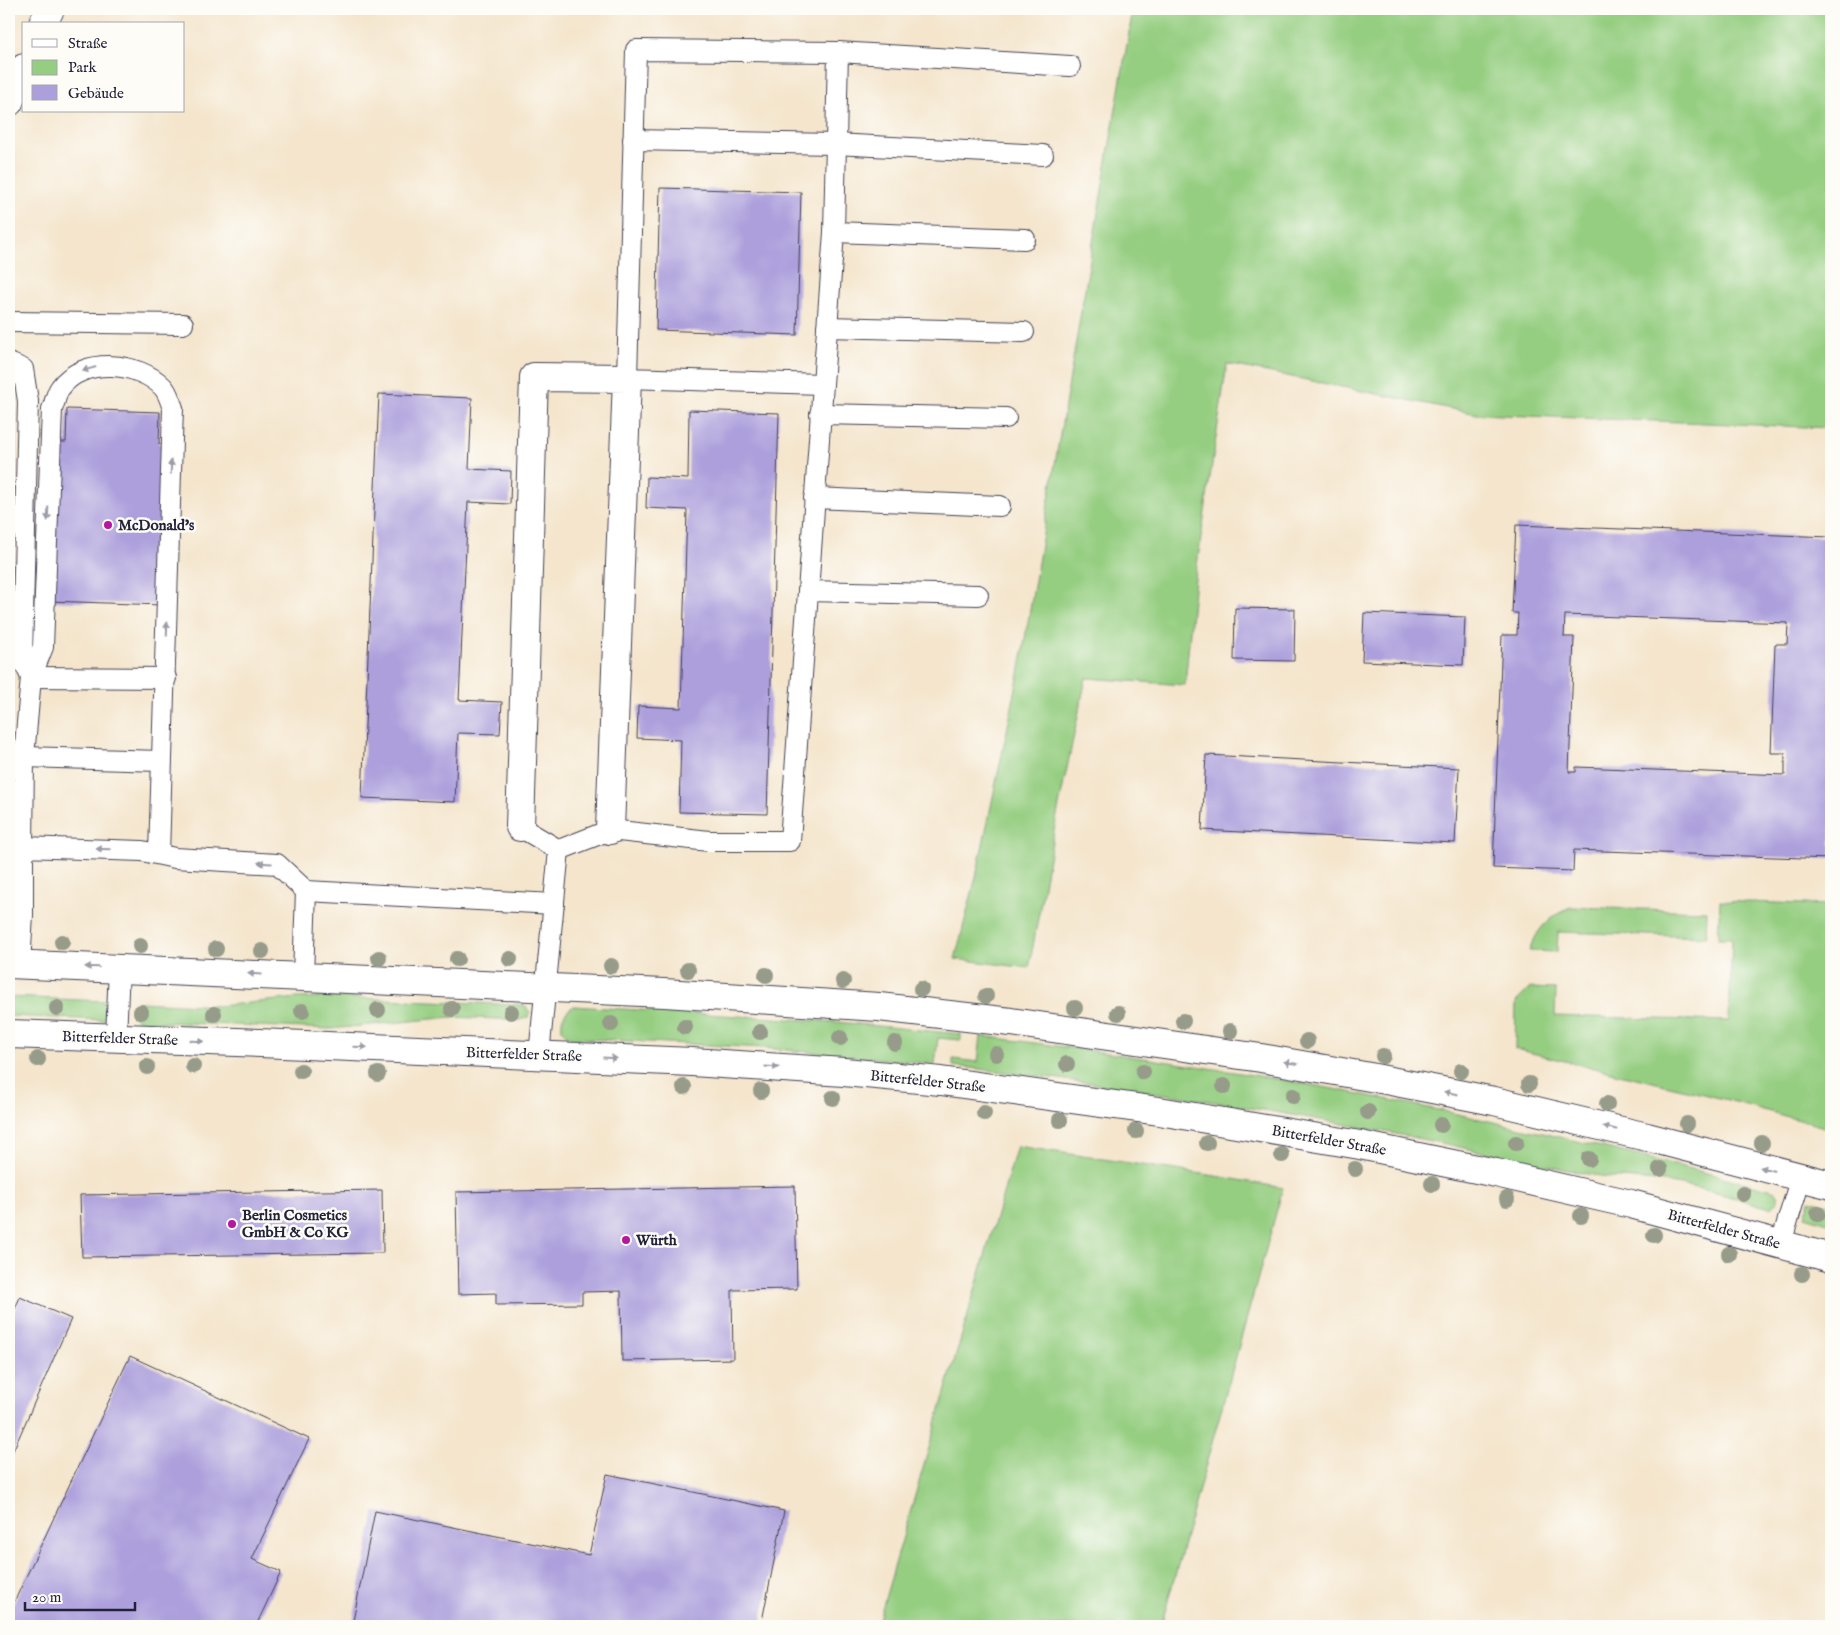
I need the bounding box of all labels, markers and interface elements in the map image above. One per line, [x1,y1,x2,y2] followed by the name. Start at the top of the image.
[22,22,185,112] legend
[68,34,108,53] text: Straße
[68,58,98,77] text: Park
[68,84,124,103] text: Gebäude
[81,366,96,374] one-way arrow
[167,458,175,474] one-way arrow
[44,506,52,522] one-way arrow
[118,516,195,535] place label: McDonald's
[102,519,114,531] marker: McDonald's
[163,621,171,637] one-way arrow
[95,845,111,853] one-way arrow
[257,859,273,867] one-way arrow
[84,963,100,971] one-way arrow
[246,970,262,978] one-way arrow
[62,1027,178,1050] street label: Bitterfelder Straße
[190,1037,206,1045] one-way arrow
[352,1043,368,1051] one-way arrow
[466,1043,582,1066] street label: Bitterfelder Straße
[602,1054,618,1062] one-way arrow
[1283,1059,1299,1067] one-way arrow
[764,1064,780,1072] one-way arrow
[869,1066,987,1097] street label: Bitterfelder Straße
[1443,1088,1459,1096] one-way arrow
[1270,1121,1388,1160] street label: Bitterfelder Straße
[1602,1124,1617,1132] one-way arrow
[1760,1164,1775,1172] one-way arrow
[1665,1205,1782,1254] street label: Bitterfelder Straße
[242,1206,350,1242] place label: Berlin Cosmetics GmbH & Co KG
[226,1218,238,1230] marker: Berlin Cosmetics GmbH & Co KG
[635,1231,678,1250] place label: Würth
[620,1234,632,1246] marker: Würth
[25,1580,135,1612] scale bar
[32,1588,62,1607] text: 20 m

